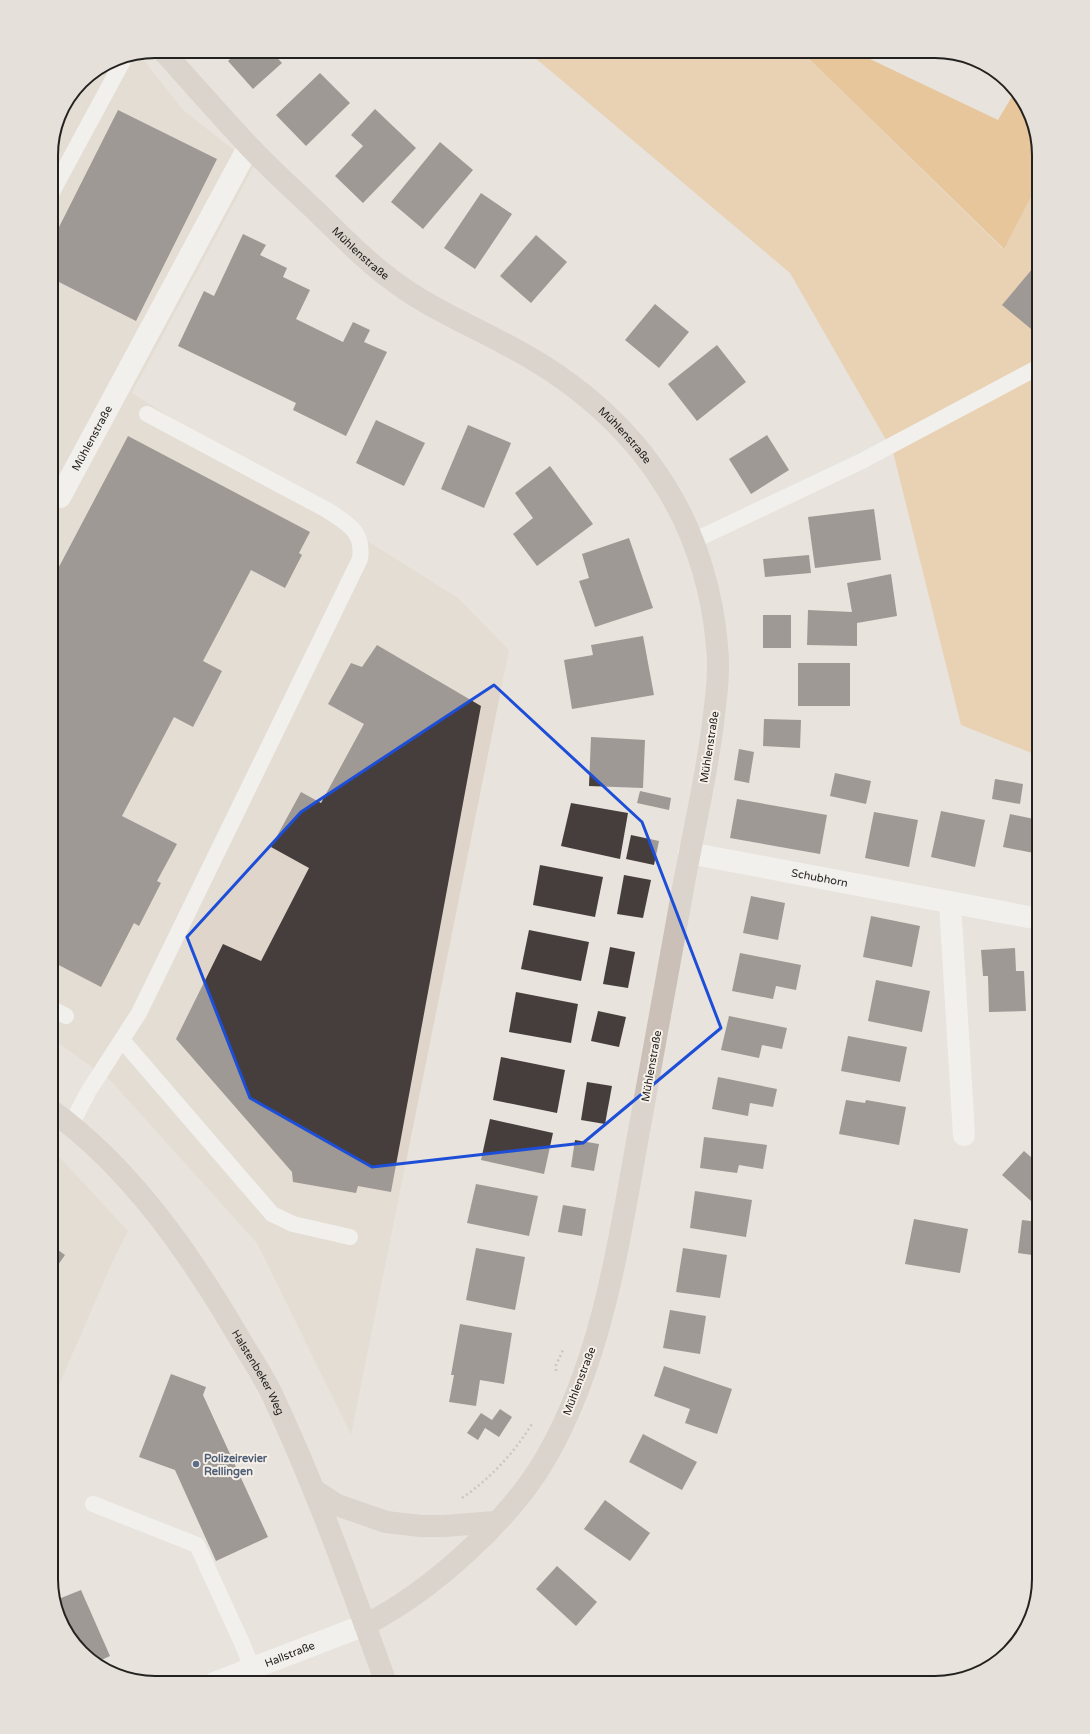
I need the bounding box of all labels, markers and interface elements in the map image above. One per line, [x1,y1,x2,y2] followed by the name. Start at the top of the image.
[329,224,392,283] street label: Mühlenstraße
[69,403,115,473] street label: Mühlenstraße
[596,404,654,466] street label: Mühlenstraße
[697,710,722,784] street label: Mühlenstraße
[790,866,849,890] street label: Schubhorn
[639,1029,664,1103] street label: Mühlenstraße
[229,1327,287,1417] street label: Halstenbeker Weg
[560,1345,598,1417] street label: Mühlenstraße
[204,1452,268,1479] place label: Polizeirevier Rellingen
[191,1459,201,1469] marker: Polizeirevier Rellingen
[263,1639,317,1670] street label: Hallstraße

